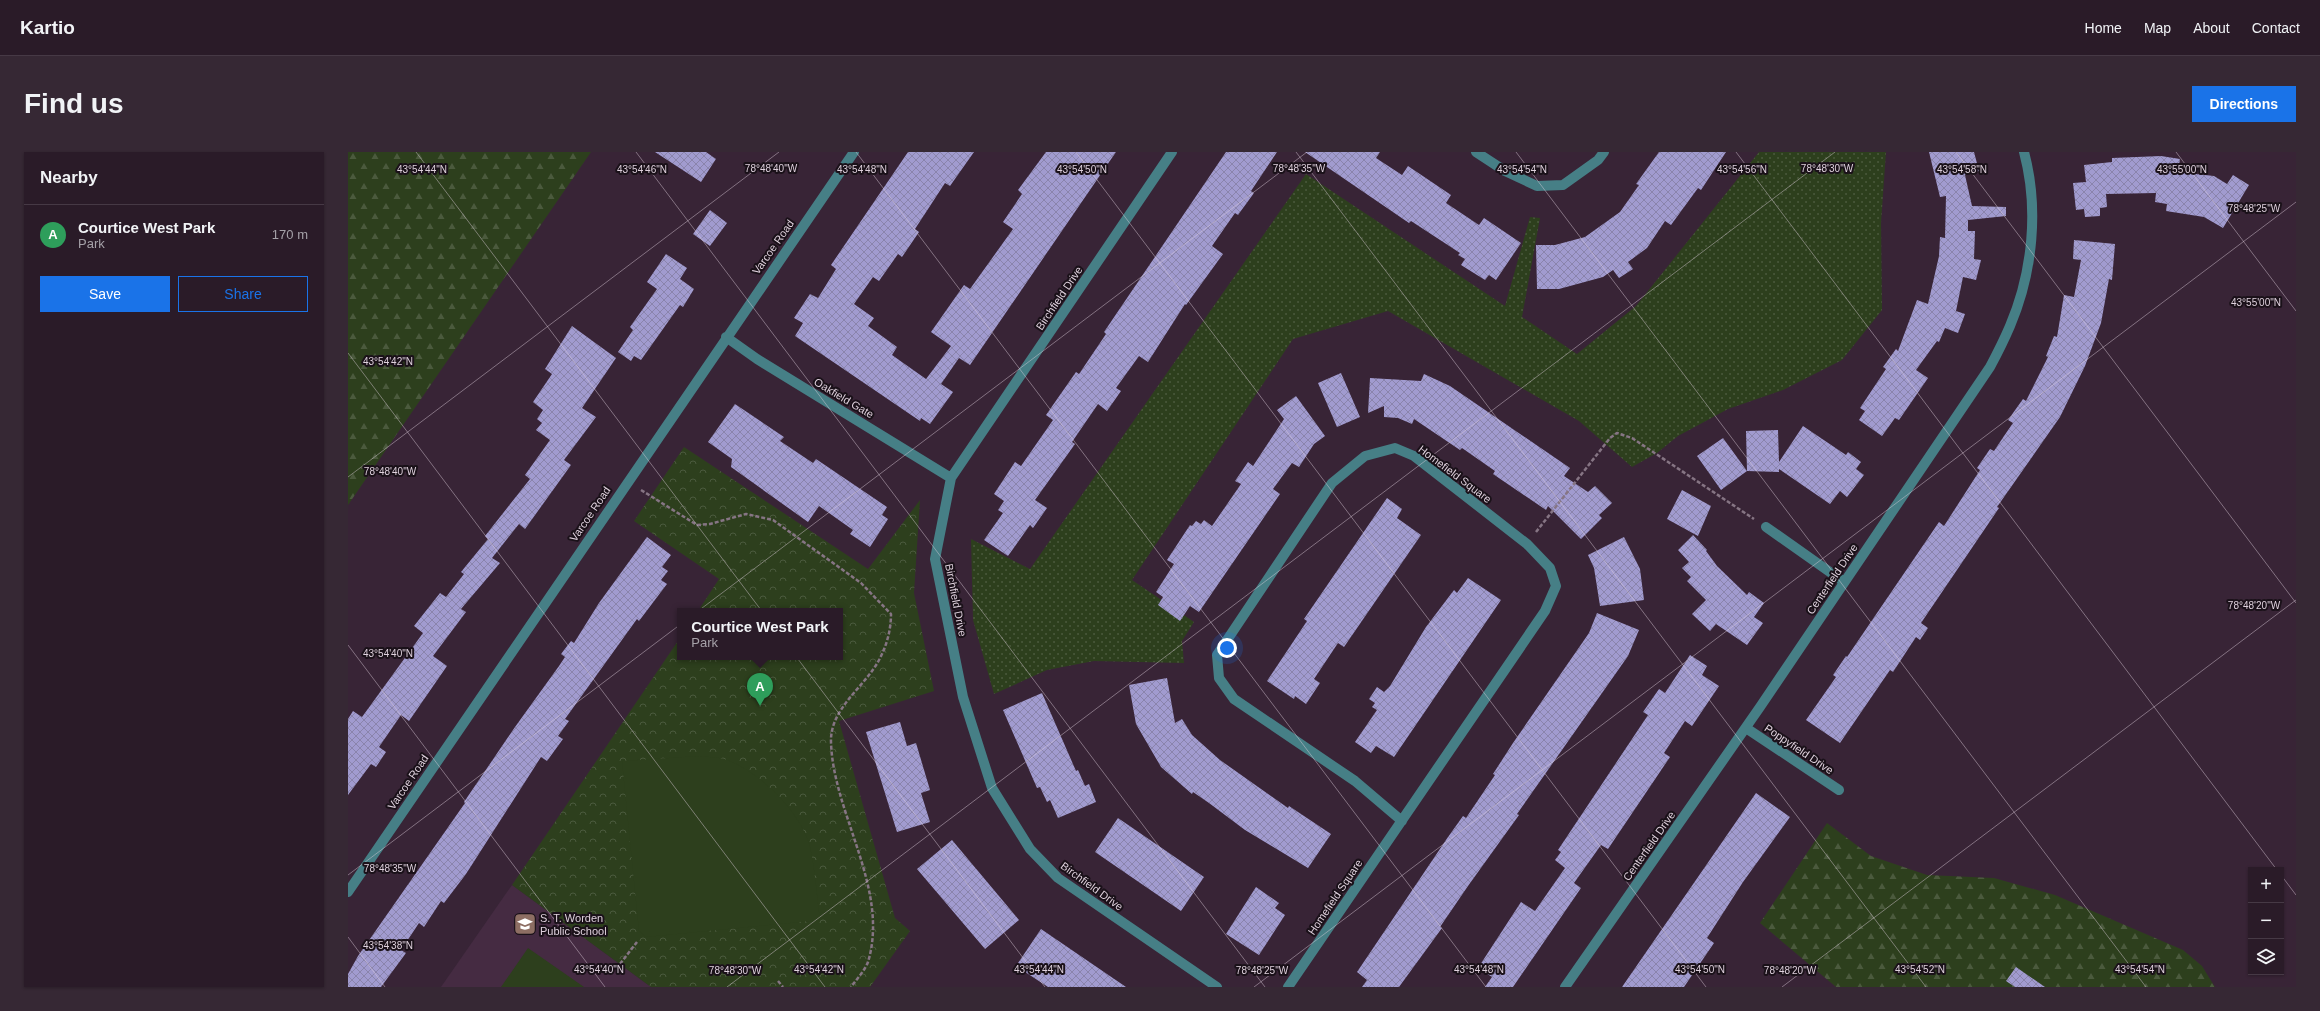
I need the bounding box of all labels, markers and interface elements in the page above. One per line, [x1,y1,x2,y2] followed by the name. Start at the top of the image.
[20,17,75,38] text: Kartio
[2085,20,2122,36] text: Home
[2144,20,2171,36] text: Map
[2193,20,2230,36] text: About
[2252,20,2300,36] text: Contact
[2192,86,2296,122] button: Directions
[24,88,124,119] text: Find us
[745,163,798,174] text: 78°48'40"W
[1273,163,1326,174] text: 78°48'35"W
[1801,163,1854,174] text: 78°48'30"W
[397,164,447,175] text: 43°54'44"N
[617,164,667,175] text: 43°54'46"N
[837,164,887,175] text: 43°54'48"N
[1057,164,1107,175] text: 43°54'50"N
[1497,164,1547,175] text: 43°54'54"N
[1717,164,1767,175] text: 43°54'56"N
[1937,164,1987,175] text: 43°54'58"N
[2157,164,2207,175] text: 43°55'00"N
[40,168,98,187] text: Nearby
[2228,203,2281,214] text: 78°48'25"W
[750,218,796,276] street label: Varcoe Road
[78,219,215,236] text: Courtice West Park
[48,227,58,242] text: A
[272,227,308,242] text: 170 m
[78,236,105,251] text: Park
[1033,264,1085,332] street label: Birchfield Drive
[40,276,170,312] button: Save
[178,276,308,312] button: Share
[2231,297,2281,308] text: 43°55'00"N
[363,356,413,367] text: 43°54'42"N
[812,376,876,420] street label: Oakfield Gate
[1416,443,1494,505] street label: Homefield Square
[364,466,417,477] text: 78°48'40"W
[567,484,613,544] street label: Varcoe Road
[1804,542,1860,616] street label: Centerfield Drive
[943,563,969,637] street label: Birchfield Drive
[2228,600,2281,611] text: 78°48'20"W
[677,608,843,660] popup
[691,618,829,635] text: Courtice West Park
[691,635,718,650] text: Park
[1217,638,1237,658] your location
[363,648,413,659] text: 43°54'40"N
[747,673,773,706] pin: A
[1762,722,1836,776] street label: Poppyfield Drive
[385,752,431,812] street label: Varcoe Road
[1621,809,1677,883] street label: Centerfield Drive
[1305,857,1365,937] street label: Homefield Square
[1059,859,1125,913] street label: Birchfield Drive
[364,863,417,874] text: 78°48'35"W
[2248,867,2284,975] map controls
[2248,867,2284,903] button: +
[2248,903,2284,939] button: −
[512,911,538,937] school or university icon: S. T. Worden Public School
[540,912,607,937] place label: S. T. Worden Public School
[2248,939,2284,975] button: layers
[363,940,413,951] text: 43°54'38"N
[574,964,624,975] text: 43°54'40"N
[794,964,844,975] text: 43°54'42"N
[1014,964,1064,975] text: 43°54'44"N
[1454,964,1504,975] text: 43°54'48"N
[1675,964,1725,975] text: 43°54'50"N
[1895,964,1945,975] text: 43°54'52"N
[2115,964,2165,975] text: 43°54'54"N
[709,965,762,976] text: 78°48'30"W
[1236,965,1289,976] text: 78°48'25"W
[1764,965,1817,976] text: 78°48'20"W

